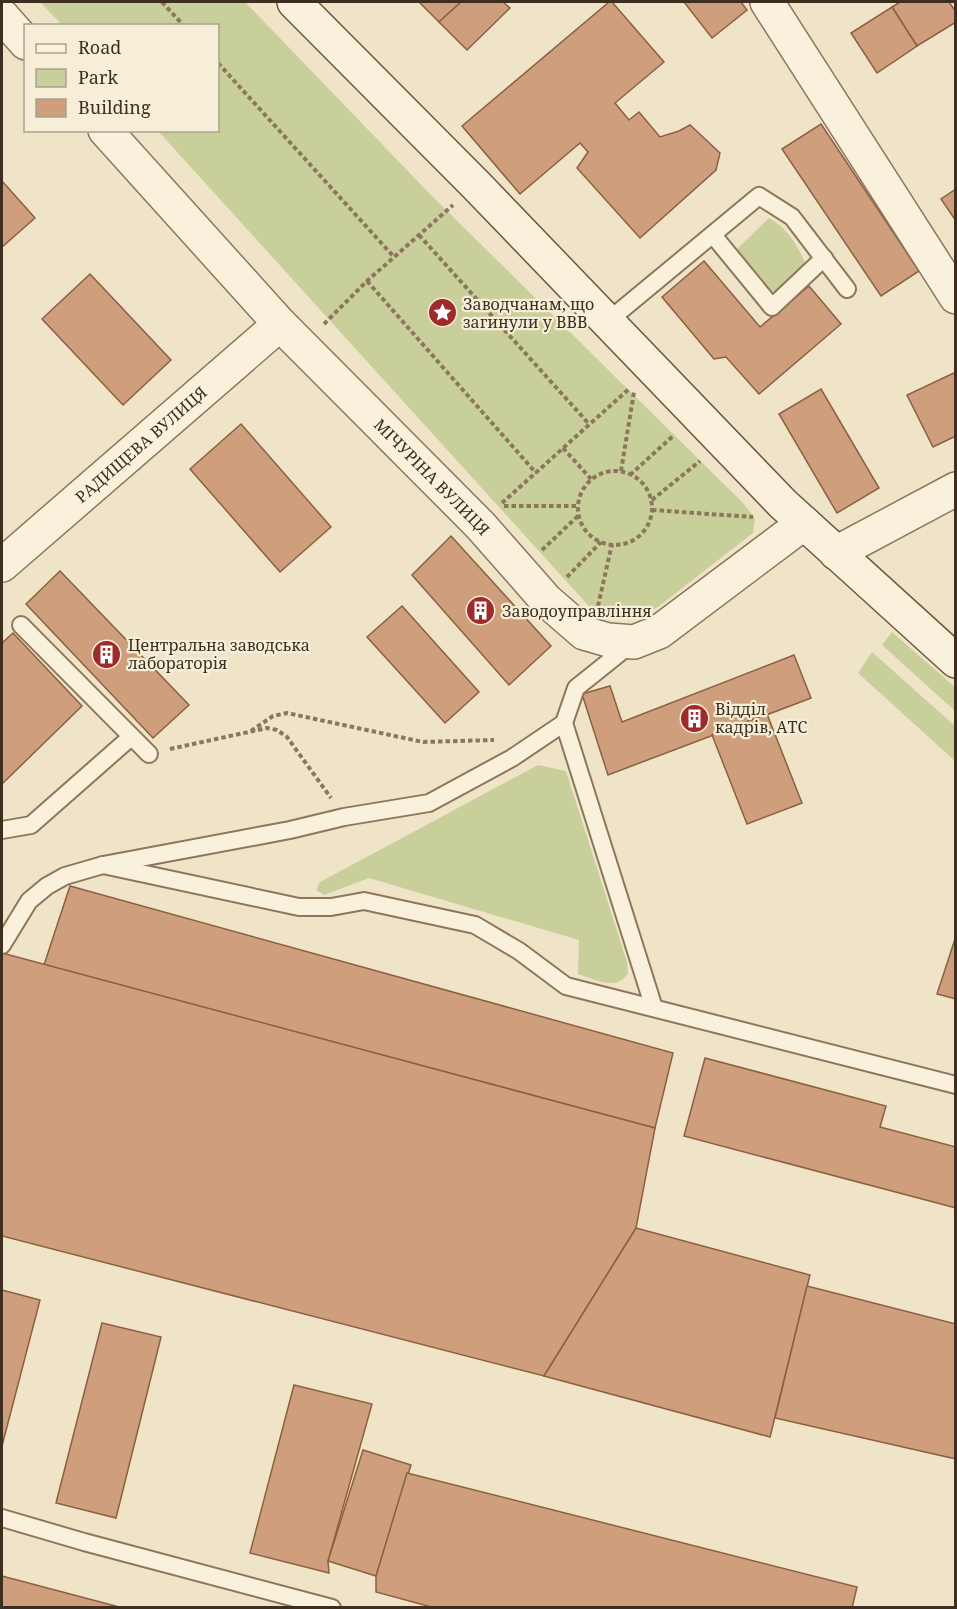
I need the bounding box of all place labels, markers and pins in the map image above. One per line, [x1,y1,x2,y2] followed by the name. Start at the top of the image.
[463,293,594,333] place label: Заводчанам, що загинули у ВВВ
[426,297,458,329] place icon: Заводчанам, що загинули у ВВВ
[465,595,497,627] building icon: Заводоуправління
[502,600,652,622] place label: Заводоуправління
[128,634,310,674] place label: Центральна заводська лабораторія
[91,638,123,670] building icon: Центральна заводська лабораторія
[715,698,807,738] place label: Відділ кадрів, АТС
[678,702,710,734] building icon: Відділ кадрів, АТС

